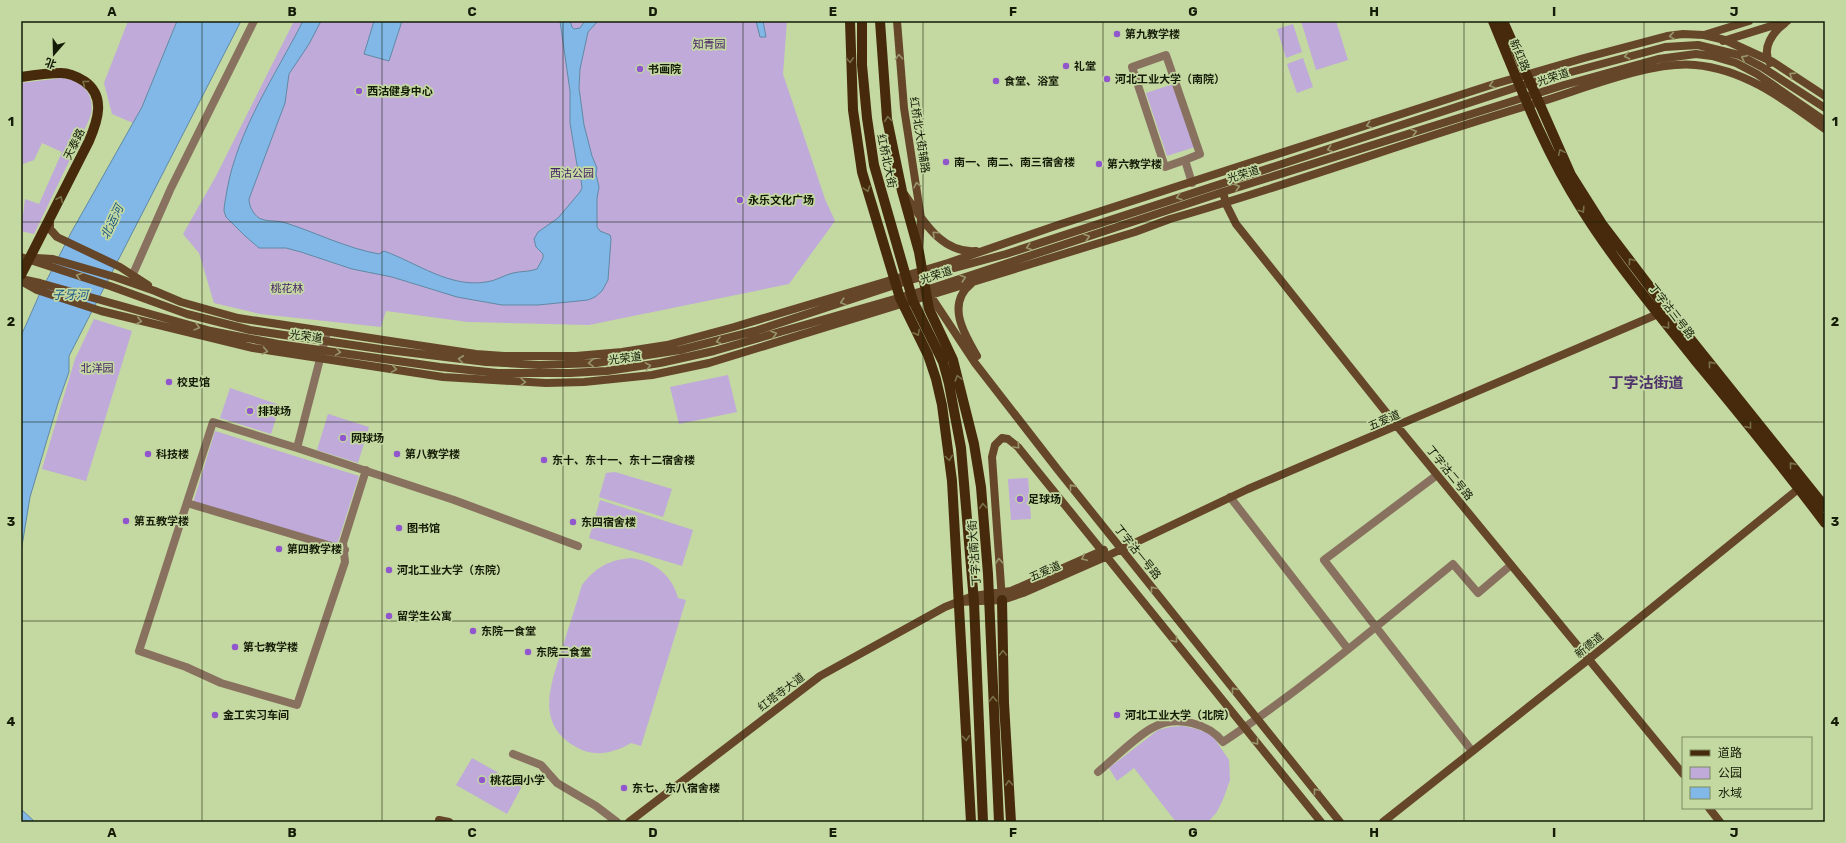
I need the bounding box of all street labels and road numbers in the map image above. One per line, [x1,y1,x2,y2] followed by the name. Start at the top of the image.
[1507,37,1532,73] street label: 新红路
[1535,66,1571,89] street label: 光荣道
[907,96,932,174] street label: 红桥北大街辅路
[61,127,88,162] street label: 天泰路
[874,133,899,189] street label: 红桥北大街
[1225,163,1261,186] street label: 光荣道
[918,264,954,287] street label: 光荣道
[1646,281,1697,341] street label: 丁字沽三号路
[289,328,323,345] street label: 光荣道
[608,350,642,367] street label: 光荣道
[1366,408,1402,433] street label: 五爱道
[1424,444,1475,503] street label: 丁字沽二号路
[966,520,983,586] street label: 丁字沽南大街
[1112,523,1163,582] street label: 丁字沽一号路
[1027,559,1063,584] street label: 五爱道
[1572,630,1606,661] street label: 新德道
[755,671,807,714] street label: 红塔寺大道

